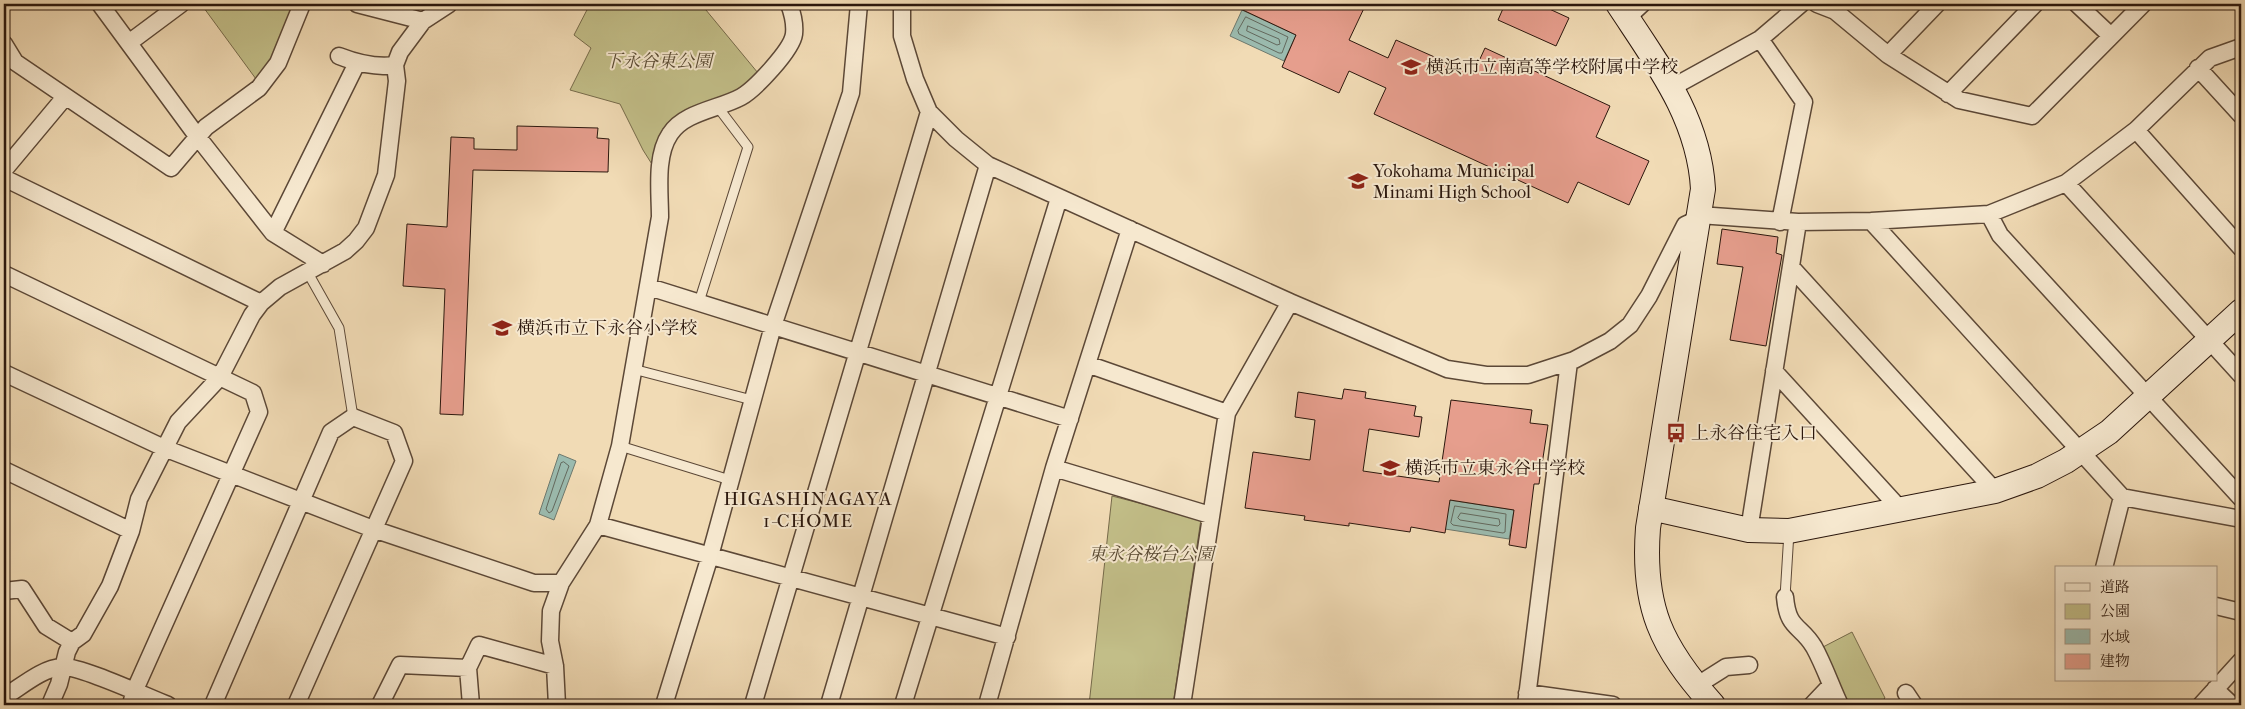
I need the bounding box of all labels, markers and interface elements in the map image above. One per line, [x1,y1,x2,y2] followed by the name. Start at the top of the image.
[604,51,715,72] park label: 下永谷東公園
[1400,56,1422,78] school or university icon: 横浜市立南高等学校附属中学校
[1426,57,1678,78] place label: 横浜市立南高等学校附属中学校
[1372,161,1535,203] place label: Yokohama Municipal Minami High School
[1347,170,1369,192] school or university icon: Yokohama Municipal Minami High School
[491,317,513,339] school or university icon: 横浜市立下永谷小学校
[517,318,697,339] place label: 横浜市立下永谷小学校
[1665,422,1687,444] bus stop icon: 上永谷住宅入口
[1691,423,1817,444] place label: 上永谷住宅入口
[1379,457,1401,479] school or university icon: 横浜市立東永谷中学校
[1405,458,1585,479] place label: 横浜市立東永谷中学校
[723,488,893,532] district label: HIGASHINAGAYA 1-CHOME
[1088,544,1217,565] park label: 東永谷桜台公園
[2055,566,2218,682] legend
[2100,578,2130,596] text: 道路
[2100,602,2130,620] text: 公園
[2100,628,2130,646] text: 水域
[2100,652,2130,670] text: 建物

